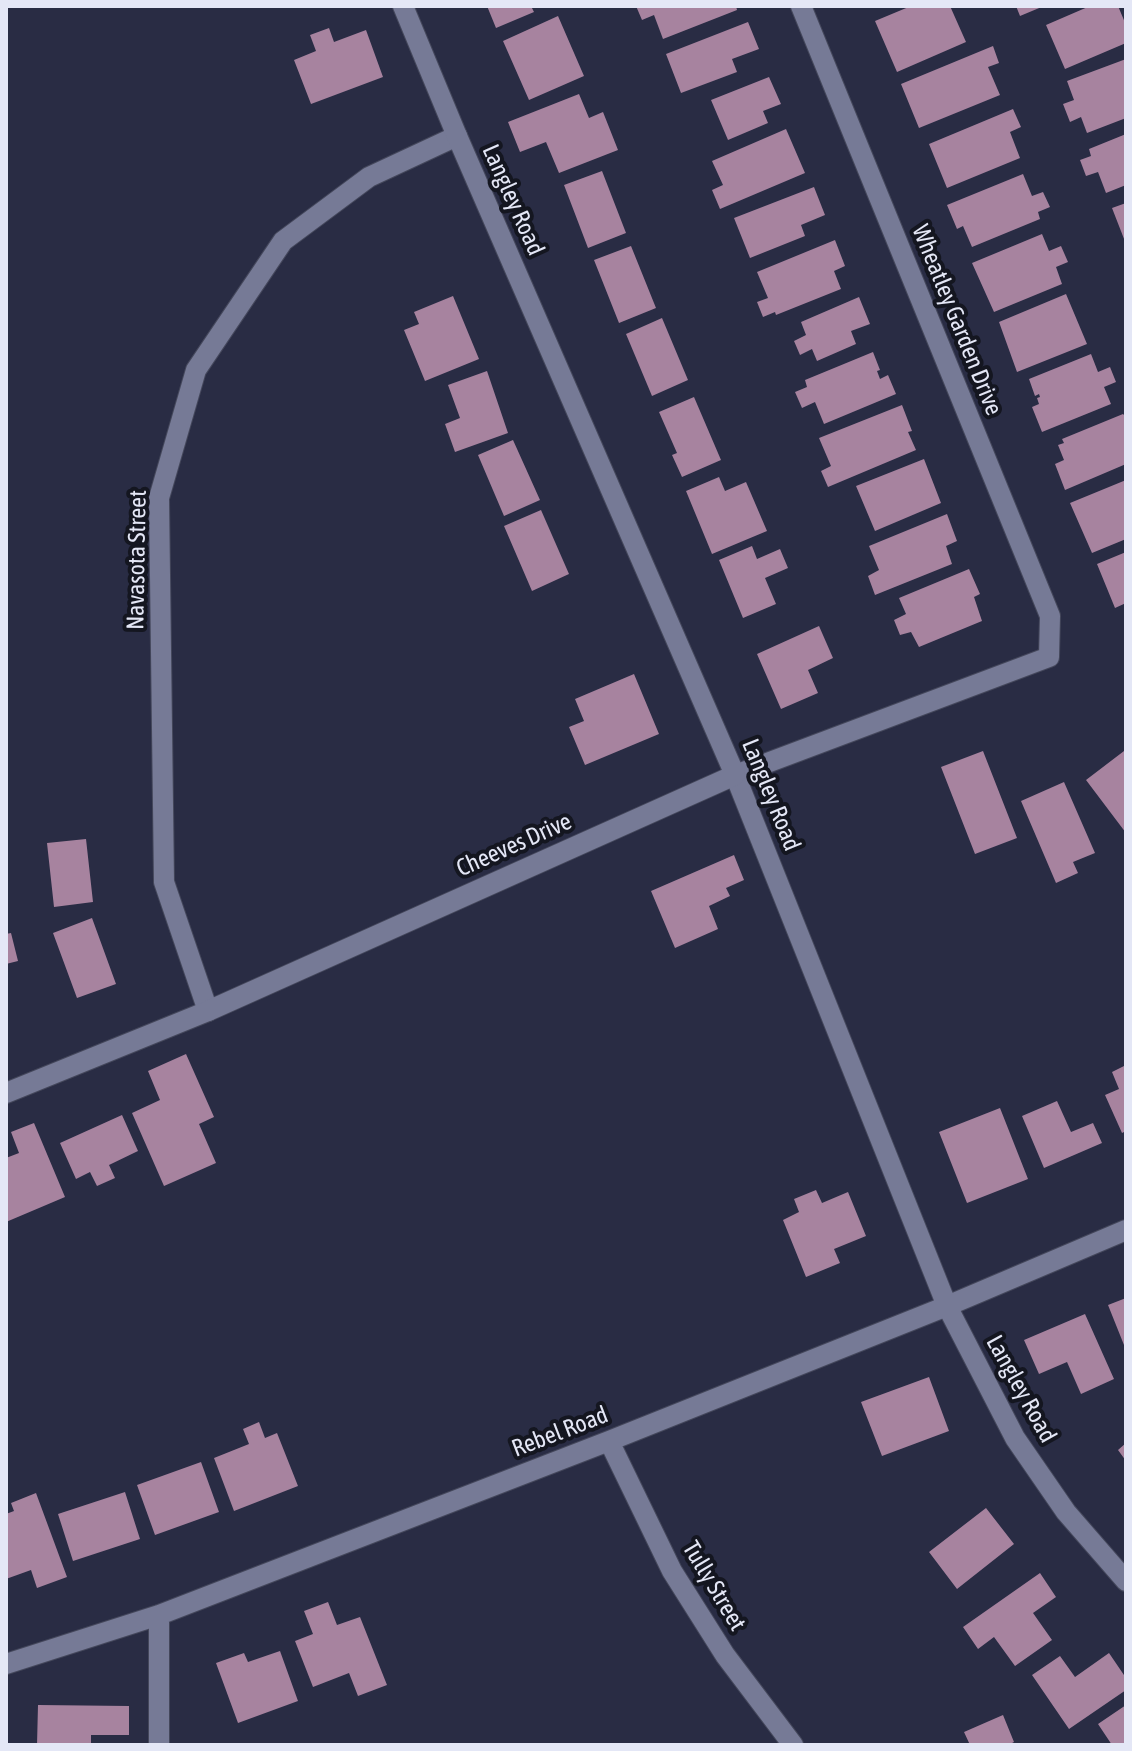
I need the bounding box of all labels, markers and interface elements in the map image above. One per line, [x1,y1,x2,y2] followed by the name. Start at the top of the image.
[476,140,550,260] street label: Langley Road
[906,221,1008,419] street label: Wheatley Garden Drive
[121,490,153,630] street label: Navasota Street
[736,735,806,855] street label: Langley Road
[452,807,576,883] street label: Cheeves Drive
[980,1330,1062,1448] street label: Langley Road
[508,1401,612,1463] street label: Rebel Road
[676,1536,752,1636] street label: Tully Street

